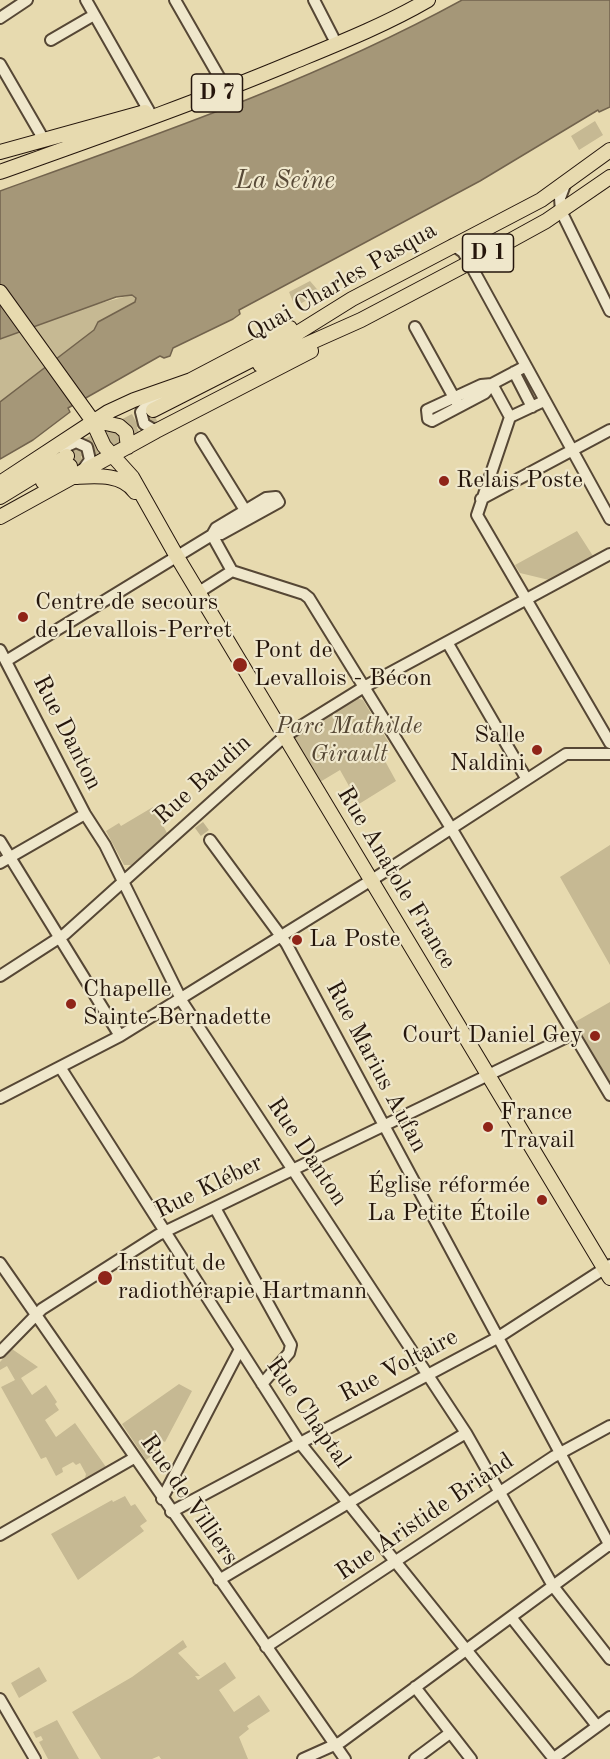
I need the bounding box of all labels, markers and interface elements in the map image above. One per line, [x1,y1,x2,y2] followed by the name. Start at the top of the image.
[192,74,242,112] road number: D 7
[235,165,335,197] water label: La Seine
[242,216,442,348] street label: Quai Charles Pasqua
[462,234,514,272] road number: D 1
[456,467,583,495] place label: Relais Poste
[437,474,451,488] marker: Relais Poste
[35,589,232,645] place label: Centre de secours de Levallois-Perret
[16,610,30,624] marker: Centre de secours de Levallois-Perret
[254,637,432,693] place label: Pont de Levallois - Bécon
[231,656,249,674] marker: Pont de Levallois - Bécon
[26,671,108,795] street label: Rue Danton
[276,713,422,769] park label: Parc Mathilde Girault
[450,722,525,778] place label: Salle Naldini
[148,729,258,831] street label: Rue Baudin
[530,743,544,757] marker: Salle Naldini
[330,782,462,974] street label: Rue Anatole France
[309,926,400,954] place label: La Poste
[290,933,304,947] marker: La Poste
[83,976,271,1032] place label: Chapelle Sainte-Bernadette
[319,976,433,1158] street label: Rue Marius Aufan
[64,997,78,1011] marker: Chapelle Sainte-Bernadette
[402,1022,583,1050] place label: Court Daniel Gey
[588,1029,602,1043] marker: Court Daniel Gey
[260,1092,354,1212] street label: Rue Danton
[500,1099,575,1155] place label: France Travail
[481,1120,495,1134] marker: France Travail
[150,1149,268,1225] street label: Rue Kléber
[367,1172,530,1228] place label: Église réformée La Petite Étoile
[535,1193,549,1207] marker: Église réformée La Petite Étoile
[118,1250,367,1306] place label: Institut de radiothérapie Hartmann
[96,1269,114,1287] marker: Institut de radiothérapie Hartmann
[335,1323,463,1409] street label: Rue Voltaire
[260,1352,356,1474] street label: Rue Chaptal
[133,1429,245,1571] street label: Rue de Villiers
[331,1447,519,1587] street label: Rue Aristide Briand

